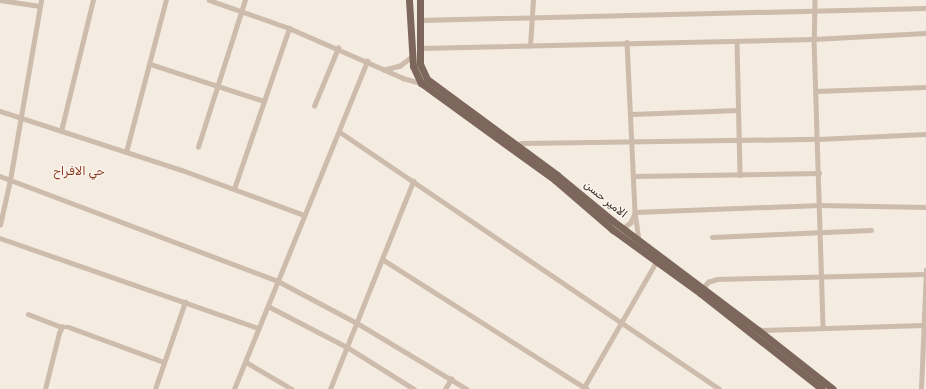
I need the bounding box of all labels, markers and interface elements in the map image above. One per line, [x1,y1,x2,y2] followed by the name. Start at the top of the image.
[53,165,105,179] district label: حي الافراح
[581,179,629,221] street label: الامير حسن

